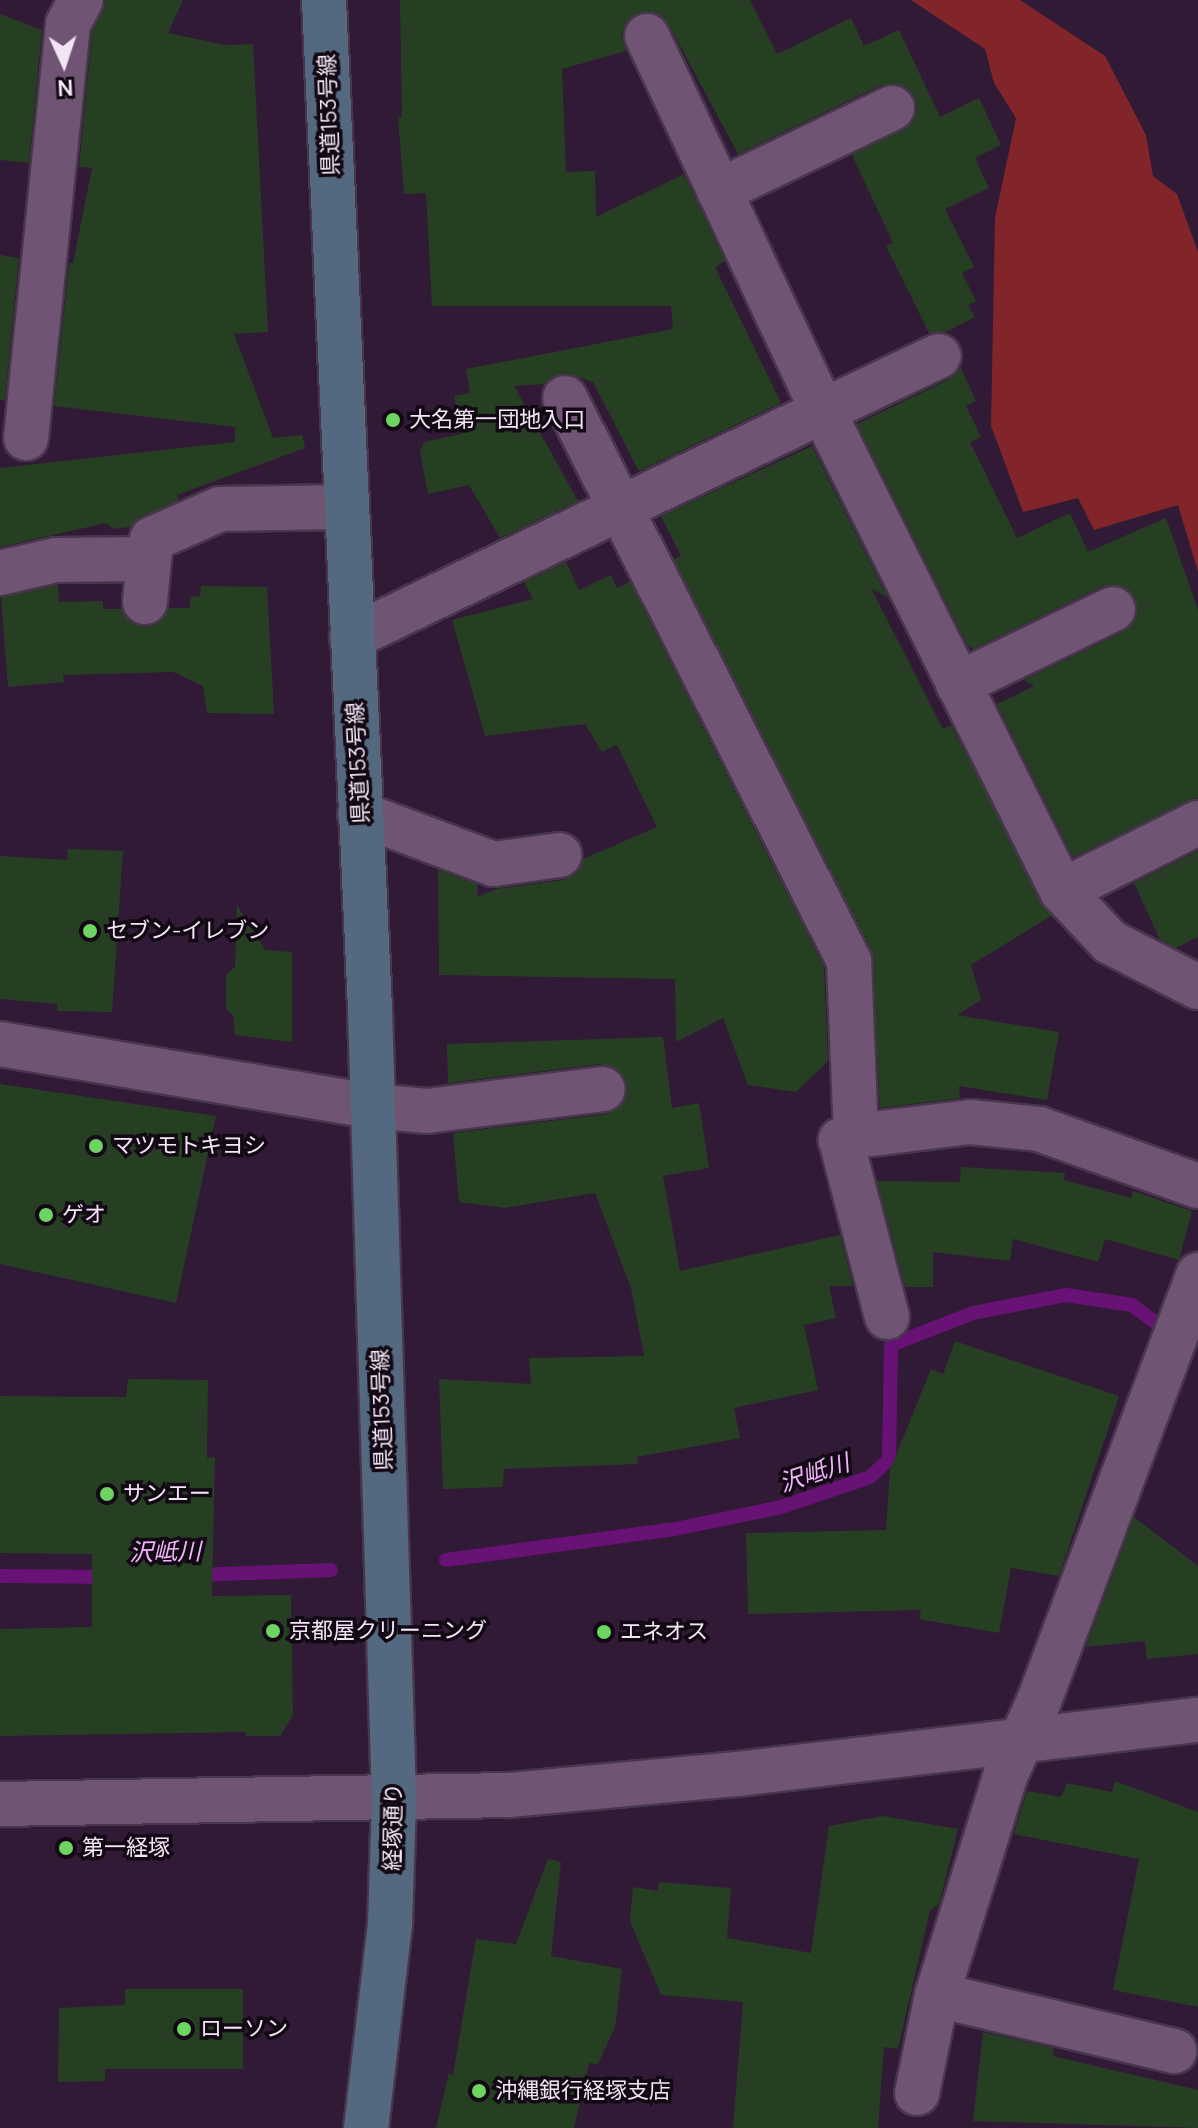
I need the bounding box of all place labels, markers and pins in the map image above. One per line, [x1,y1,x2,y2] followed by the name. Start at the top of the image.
[409,407,585,433] place label: 大名第一団地入口
[384,411,402,429] marker: 大名第一団地入口
[106,918,269,944] place label: セブン-イレブン
[81,922,99,940] marker: セブン-イレブン
[112,1133,266,1159] place label: マツモトキヨシ
[87,1137,105,1155] marker: マツモトキヨシ
[62,1202,106,1228] place label: ゲオ
[37,1206,55,1224] marker: ゲオ
[123,1481,211,1507] place label: サンエー
[98,1485,116,1503] marker: サンエー
[289,1618,487,1644] place label: 京都屋クリーニング
[620,1619,708,1645] place label: エネオス
[264,1622,282,1640] marker: 京都屋クリーニング
[595,1623,613,1641] marker: エネオス
[82,1835,170,1861] place label: 第一経塚
[57,1839,75,1857] marker: 第一経塚
[200,2016,288,2042] place label: ローソン
[175,2020,193,2038] marker: ローソン
[495,2078,671,2104] place label: 沖縄銀行経塚支店
[470,2082,488,2100] marker: 沖縄銀行経塚支店

